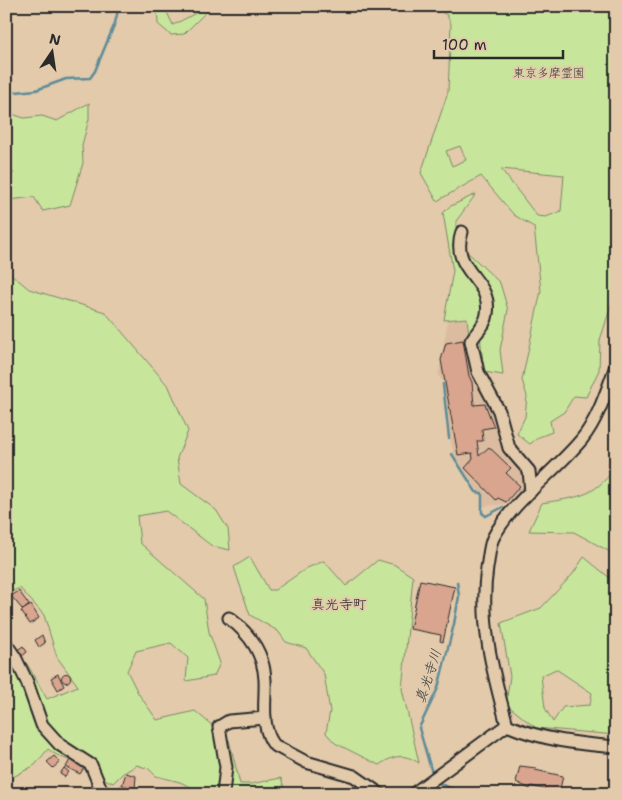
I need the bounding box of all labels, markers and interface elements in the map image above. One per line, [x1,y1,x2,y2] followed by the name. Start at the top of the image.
[28,28,78,78] north arrow
[434,28,563,60] scale bar
[47,29,62,49] text: N
[442,35,487,55] text: 100 m
[513,65,585,81] park label: 東京多摩霊園
[311,595,367,613] district label: 真光寺町
[411,647,445,705] water label: 真光寺川

